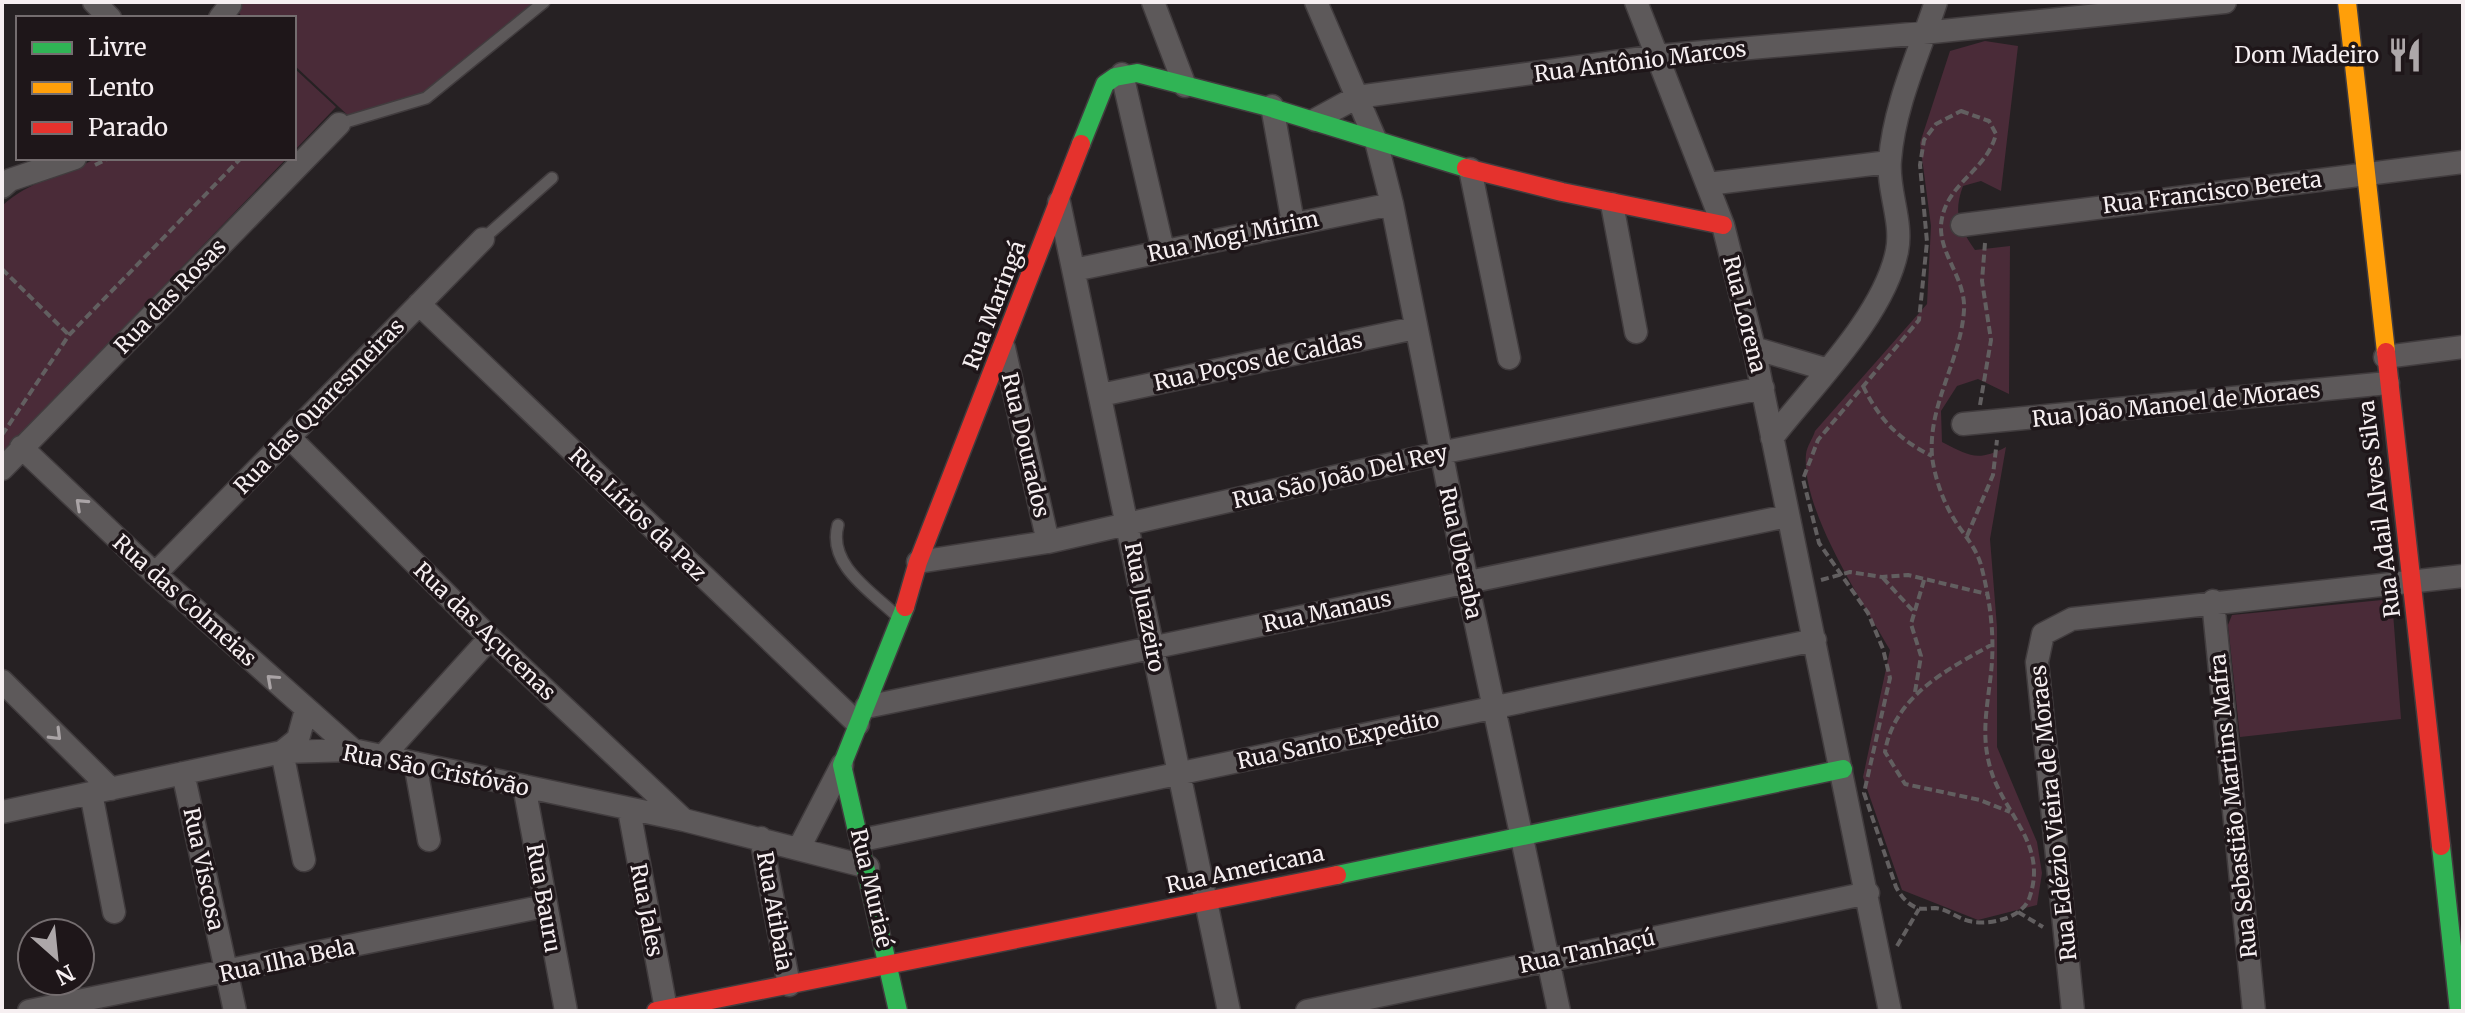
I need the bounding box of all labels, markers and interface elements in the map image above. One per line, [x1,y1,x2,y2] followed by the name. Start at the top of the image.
[16,16,296,160] legend
[88,32,147,63] text: Livre
[1532,34,1748,88] street label: Rua Antônio Marcos
[2386,36,2424,74] restaurant icon: Dom Madeiro
[2234,41,2379,69] place label: Dom Madeiro
[88,72,154,103] text: Lento
[88,112,168,143] text: Parado
[2101,165,2323,219] street label: Rua Francisco Bereta
[1145,204,1321,268] street label: Rua Mogi Mirim
[108,233,232,359] street label: Rua das Rosas
[957,236,1031,373] street label: Rua Maringá
[1717,253,1773,376] street label: Rua Lorena
[228,312,410,500] street label: Rua das Quaresmeiras
[1151,325,1365,397] street label: Rua Poços de Caldas
[996,370,1056,520] street label: Rua Dourados
[2030,375,2322,433] street label: Rua João Manoel de Moraes
[2352,399,2406,619] street label: Rua Adail Alves Silva
[1230,438,1450,514] street label: Rua São João Del Rey
[563,441,713,587] street label: Rua Lírios da Paz
[1433,485,1489,622] street label: Rua Uberaba
[76,499,90,514] one-way arrow
[107,528,263,672] street label: Rua das Colmeias
[1119,540,1171,674] street label: Rua Juazeiro
[408,556,562,706] street label: Rua das Açucenas
[1261,584,1393,638] street label: Rua Manaus
[2203,652,2263,960] street label: Rua Sebastião Martins Mafra
[2024,664,2082,962] street label: Rua Edézio Vieira de Moraes
[267,675,282,690] one-way arrow
[1234,705,1442,775] street label: Rua Santo Expedito
[47,726,61,740] one-way arrow
[340,738,532,802] street label: Rua São Cristóvão
[177,805,231,933] street label: Rua Viscosa
[845,826,899,950] street label: Rua Muriaé
[1163,839,1327,899] street label: Rua Americana
[521,841,567,955] street label: Rua Bauru
[751,849,799,973] street label: Rua Atibaia
[624,861,670,959] street label: Rua Jales
[16,917,96,997] north arrow
[1516,923,1658,979] street label: Rua Tanhaçú
[217,932,357,988] street label: Rua Ilha Bela
[50,958,79,992] text: N

